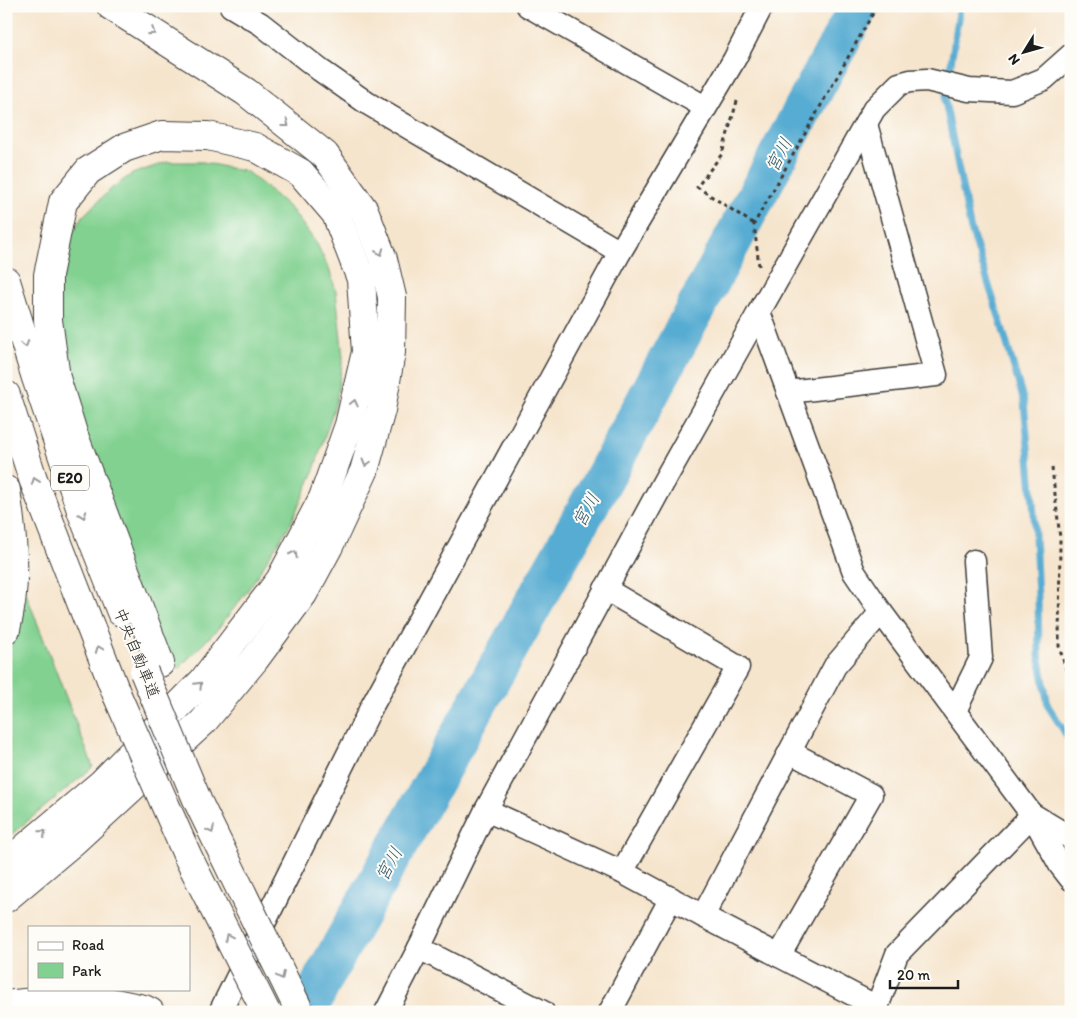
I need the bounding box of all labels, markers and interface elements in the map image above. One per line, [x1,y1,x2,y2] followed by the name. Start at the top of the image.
[147,26,156,36] one-way arrow
[1000,28,1050,78] north arrow
[1004,51,1024,68] text: N
[280,118,290,127] one-way arrow
[761,134,797,176] water label: 宮川
[374,247,384,256] one-way arrow
[20,339,30,348] one-way arrow
[348,399,359,408] one-way arrow
[362,458,372,466] one-way arrow
[51,466,89,490] road number: E20
[30,478,40,486] one-way arrow
[568,489,604,531] water label: 宮川
[77,510,87,518] one-way arrow
[288,550,298,559] one-way arrow
[110,605,164,701] street label: 中央自動車道
[95,646,105,654] one-way arrow
[193,682,202,691] one-way arrow
[205,825,216,834] one-way arrow
[38,829,47,838] one-way arrow
[371,843,407,885] water label: 宮川
[28,926,190,990] legend
[224,933,234,942] one-way arrow
[72,936,105,954] text: Road
[890,958,957,990] scale bar
[72,962,102,980] text: Park
[897,966,931,984] text: 20 m
[275,971,286,980] one-way arrow

